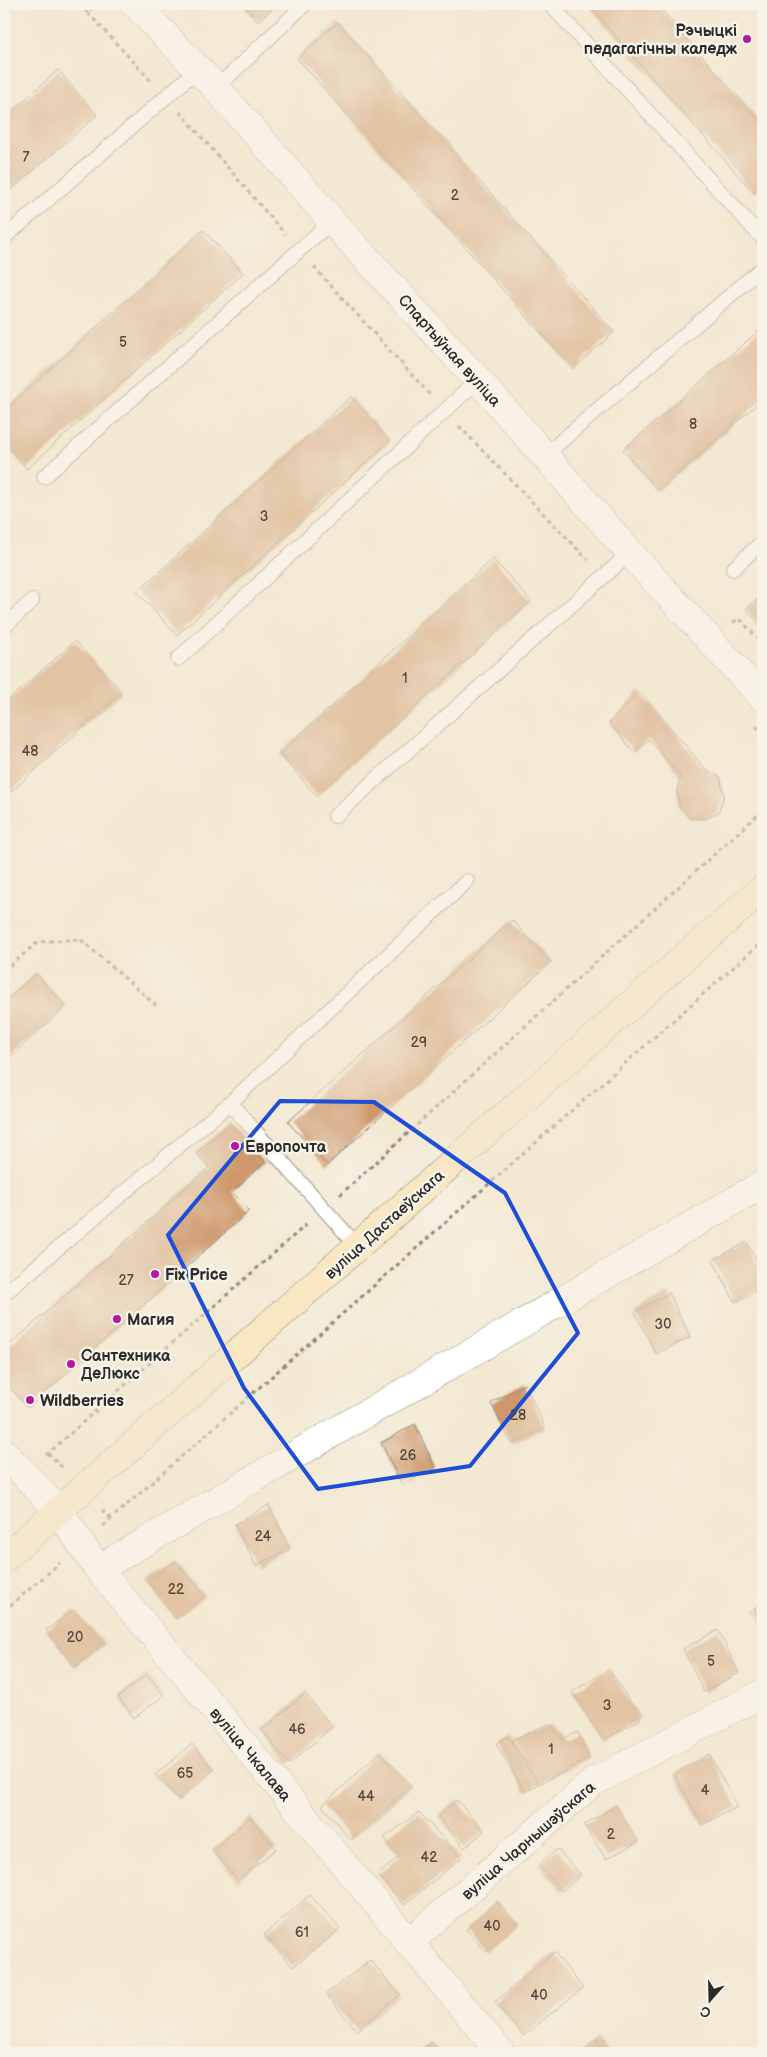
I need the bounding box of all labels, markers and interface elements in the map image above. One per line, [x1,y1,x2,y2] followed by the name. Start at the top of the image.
[584,22,738,59] place label: Рэчыцкі педагагічны каледж
[741,33,753,45] marker: Рэчыцкі педагагічны каледж
[23,149,30,166] house number: 7
[451,187,460,204] house number: 2
[394,291,504,411] street label: Спартыўная вуліца
[119,334,127,351] house number: 5
[689,416,697,433] house number: 8
[260,508,268,525] house number: 3
[402,670,408,687] house number: 1
[22,743,38,760] house number: 48
[411,1034,427,1051] house number: 29
[245,1138,327,1157] place label: Европочта
[229,1140,241,1152] marker: Европочта
[321,1166,449,1284] street label: вуліца Дастаеўскага
[165,1266,228,1285] place label: Fix Price
[149,1268,161,1280] marker: Fix Price
[118,1272,134,1289] house number: 27
[127,1311,174,1330] place label: Магия
[111,1313,123,1325] marker: Магия
[655,1316,671,1333] house number: 30
[81,1347,171,1384] place label: Сантехника ДеЛюкс
[65,1358,77,1370] marker: Сантехника ДеЛюкс
[40,1392,124,1411] place label: Wildberries
[24,1394,36,1406] marker: Wildberries
[510,1407,526,1424] house number: 28
[400,1447,417,1464] house number: 26
[255,1528,272,1545] house number: 24
[168,1581,185,1598] house number: 22
[67,1629,83,1646] house number: 20
[707,1653,715,1670] house number: 5
[603,1697,611,1714] house number: 3
[205,1704,295,1806] street label: вуліца Чкалава
[288,1721,306,1738] house number: 46
[548,1741,554,1758] house number: 1
[177,1765,193,1782] house number: 65
[458,1778,600,1904] street label: вуліца Чарнышэўскага
[701,1782,710,1799] house number: 4
[357,1788,375,1805] house number: 44
[607,1826,616,1843] house number: 2
[421,1849,438,1866] house number: 42
[484,1918,500,1935] house number: 40
[295,1924,309,1941] house number: 61
[684,1974,734,2024] north arrow
[531,1987,547,2004] house number: 40
[698,2002,713,2021] text: С

